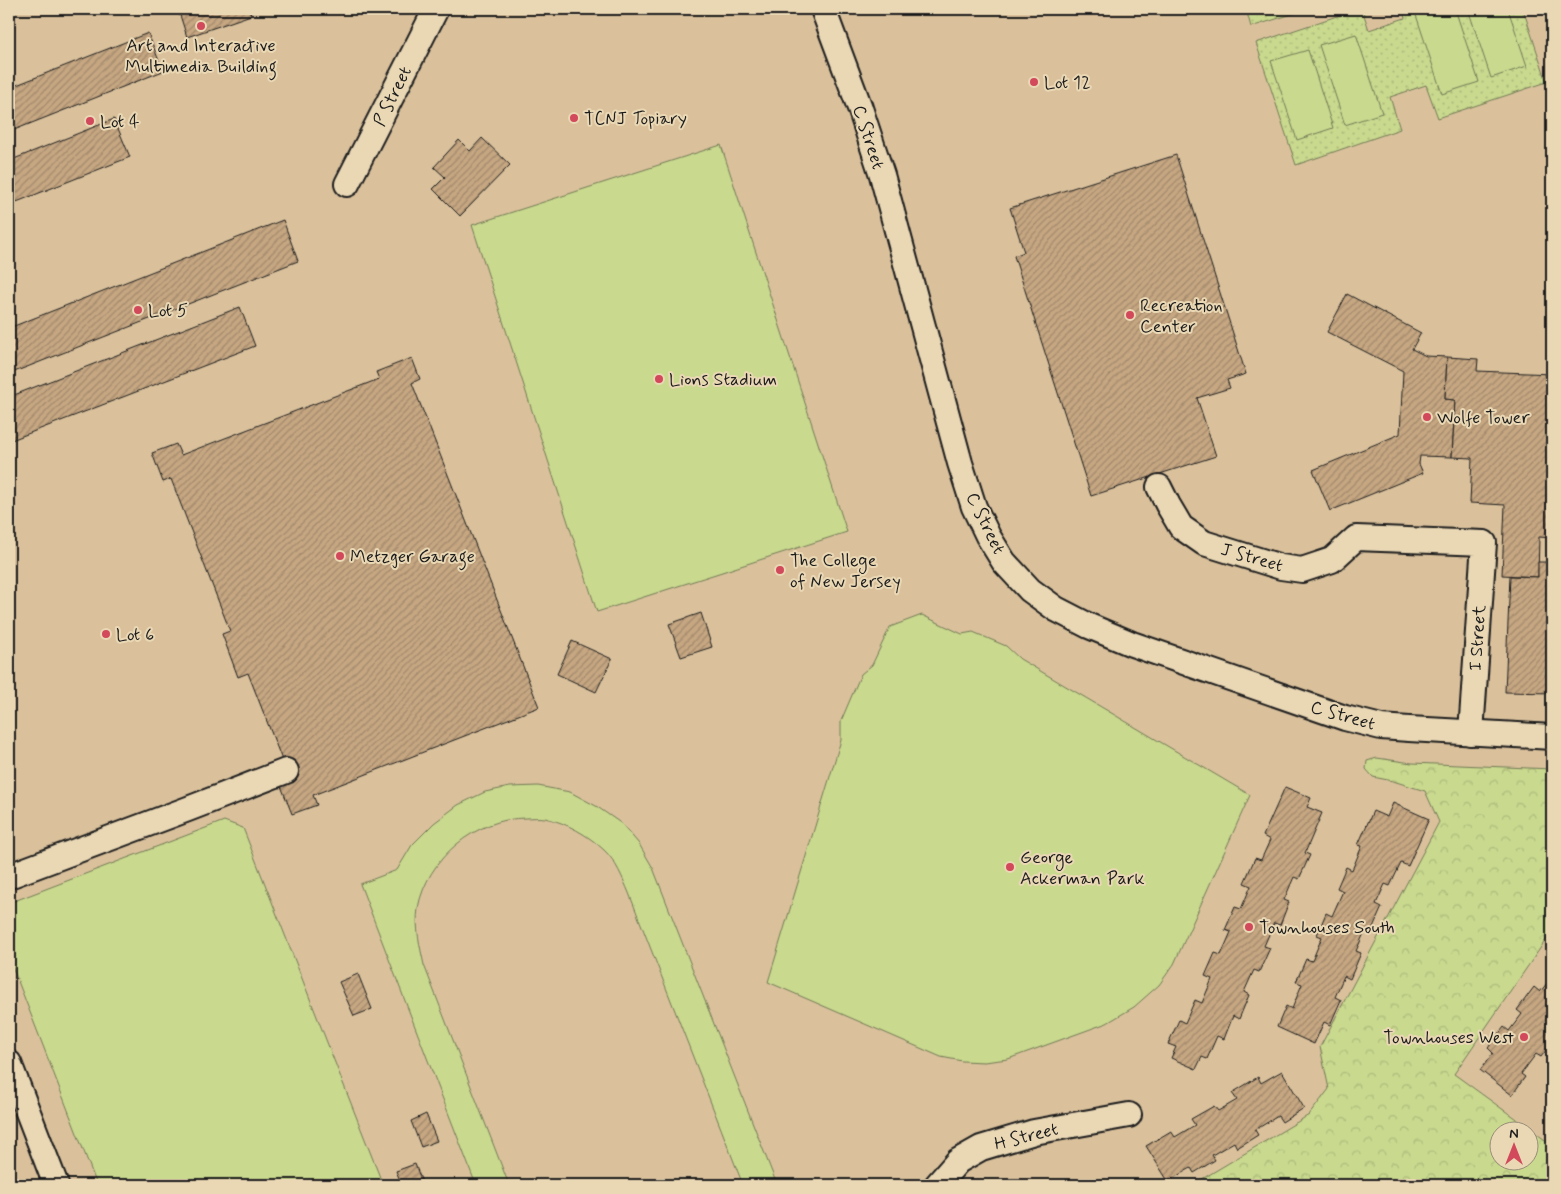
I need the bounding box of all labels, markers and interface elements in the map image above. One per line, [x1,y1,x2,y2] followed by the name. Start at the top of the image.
[195,20,207,32] marker: Art and Interactive Multimedia Building
[125,34,277,81] place label: Art and Interactive Multimedia Building
[368,62,418,130] street label: P Street
[1044,71,1091,95] place label: Lot 12
[1028,76,1040,88] marker: Lot 12
[846,102,890,173] street label: C Street
[584,107,687,131] place label: TCNJ Topiary
[100,110,140,134] place label: Lot 4
[568,112,580,124] marker: TCNJ Topiary
[84,115,96,127] marker: Lot 4
[1140,294,1223,339] place label: Recreation Center
[148,299,188,323] place label: Lot 5
[132,304,144,316] marker: Lot 5
[1124,309,1136,321] marker: Recreation Center
[669,368,777,392] place label: Lions Stadium
[653,373,665,385] marker: Lions Stadium
[1437,406,1530,430] place label: Wolfe Tower
[1421,411,1433,423] marker: Wolfe Tower
[960,488,1010,559] street label: C Street
[1218,538,1286,578] street label: J Street
[350,545,475,571] place label: Metzger Garage
[790,549,901,594] place label: The College of New Jersey
[334,550,346,562] marker: Metzger Garage
[774,564,786,576] marker: The College of New Jersey
[1464,604,1492,672] street label: I Street
[116,623,154,647] place label: Lot 6
[100,628,112,640] marker: Lot 6
[1308,695,1378,737] street label: C Street
[1020,846,1145,891] place label: George Ackerman Park
[1004,861,1016,873] marker: George Ackerman Park
[1259,916,1395,940] place label: Townhouses South
[1243,921,1255,933] marker: Townhouses South
[1383,1026,1515,1050] place label: Townhouses West
[1518,1031,1530,1043] marker: Townhouses West
[992,1117,1061,1156] street label: H Street
[1488,1122,1538,1172] north arrow
[1509,1125,1519,1143] text: N

